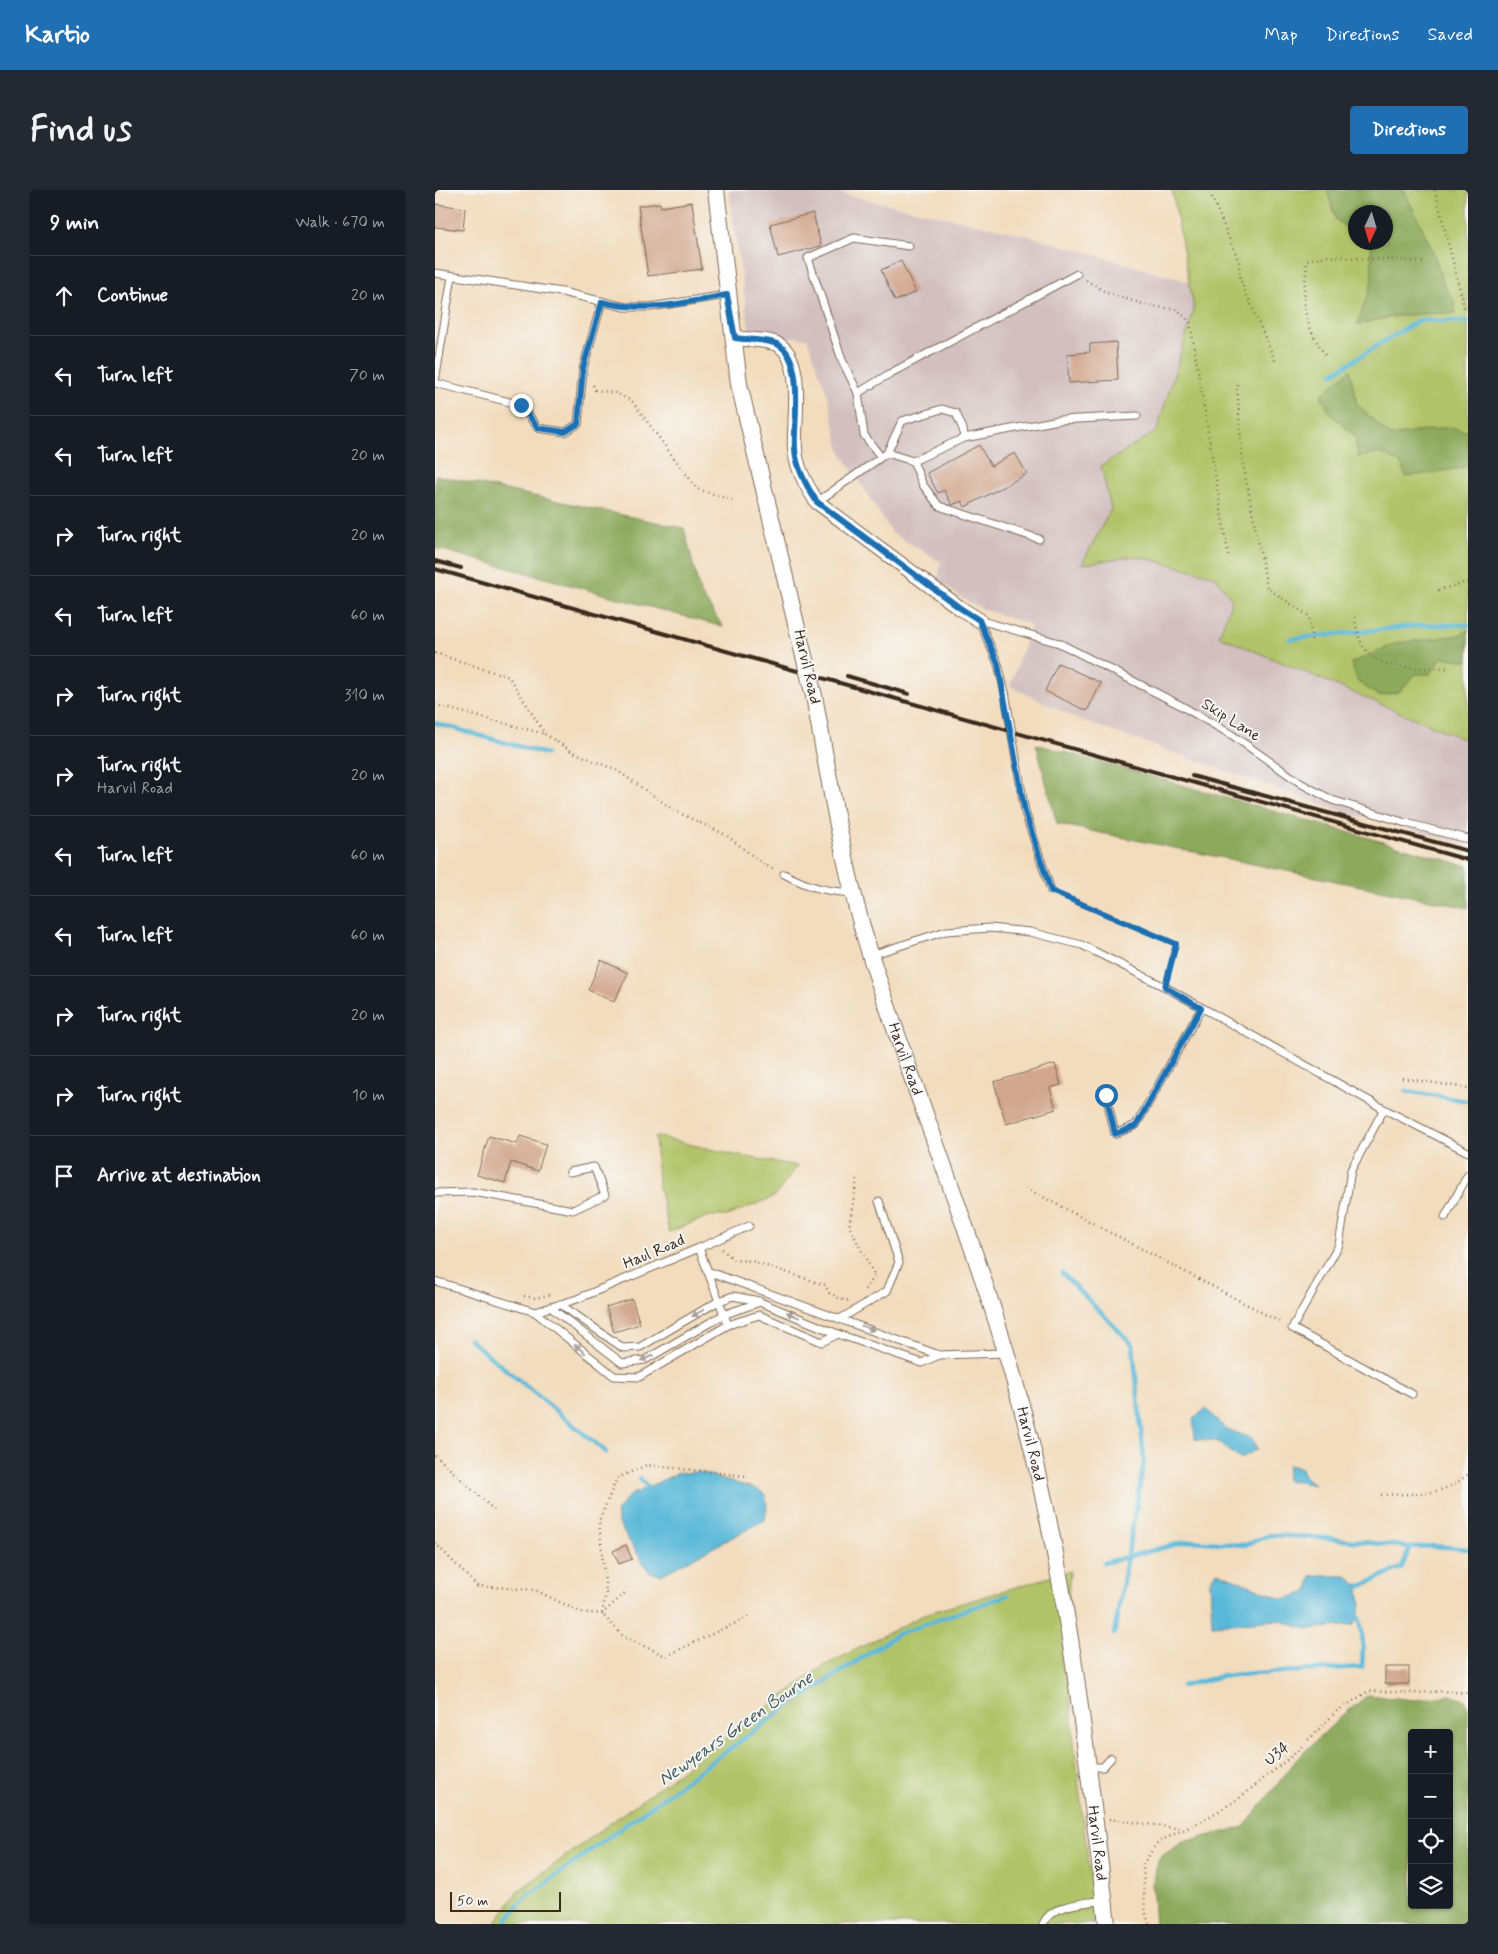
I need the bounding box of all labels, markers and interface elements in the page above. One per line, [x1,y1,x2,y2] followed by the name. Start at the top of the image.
[25,20,90,51] text: Kartio
[1265,23,1298,47] text: Map
[1326,23,1400,47] text: Directions
[1428,23,1473,47] text: Saved
[1350,106,1468,154] button: Directions
[30,107,132,153] text: Find us
[1348,205,1393,250] north arrow
[50,209,99,237] text: 9 min
[295,212,385,233] text: Walk · 670 m
[50,282,78,310] icon: ahead
[97,283,168,308] text: Continue
[351,285,385,306] text: 20 m
[50,362,78,390] icon: left
[97,363,173,388] text: Turn left
[349,365,385,386] text: 70 m
[510,394,533,417] route end
[50,442,78,470] icon: left
[97,443,173,468] text: Turn left
[351,445,385,466] text: 20 m
[50,522,78,550] icon: right
[97,523,181,548] text: Turn right
[351,525,385,546] text: 20 m
[50,602,78,630] icon: left
[97,603,173,628] text: Turn left
[351,605,385,626] text: 60 m
[788,628,826,706] street label: Harvil Road
[50,682,78,710] icon: right
[97,683,181,708] text: Turn right
[344,685,385,706] text: 310 m
[1197,694,1265,747] street label: Skip Lane
[97,753,181,778] text: Turn right
[50,762,78,790] icon: right
[351,765,385,786] text: 20 m
[97,778,173,799] text: Harvil Road
[50,842,78,870] icon: left
[97,843,173,868] text: Turn left
[351,845,385,866] text: 60 m
[50,922,78,950] icon: left
[97,923,173,948] text: Turn left
[351,925,385,946] text: 60 m
[50,1002,78,1030] icon: right
[97,1003,181,1028] text: Turn right
[351,1005,385,1026] text: 20 m
[883,1020,928,1098] street label: Harvil Road
[50,1082,78,1110] icon: right
[97,1083,181,1108] text: Turn right
[1095,1084,1118,1107] route start
[352,1085,385,1106] text: 10 m
[50,1162,78,1190] icon: arrive
[97,1163,261,1188] text: Arrive at destination
[620,1230,688,1274] street label: Haul Road
[691,1309,706,1317] one-way arrow
[786,1311,800,1319] one-way arrow
[861,1325,876,1333] one-way arrow
[574,1343,587,1354] one-way arrow
[640,1354,654,1362] one-way arrow
[1012,1404,1050,1483] street label: Harvil Road
[654,1666,819,1792] water label: Newyears Green Bourne
[1408,1729,1453,1909] map controls
[1408,1729,1453,1774] button: +
[1260,1737,1294,1771] street label: U34
[1408,1774,1453,1819] button: −
[1083,1804,1112,1882] street label: Harvil Road
[1408,1819,1453,1864] button: locate
[1408,1864,1453,1909] button: layers
[450,1889,561,1912] scale bar
[457,1892,488,1910] text: 50 m

